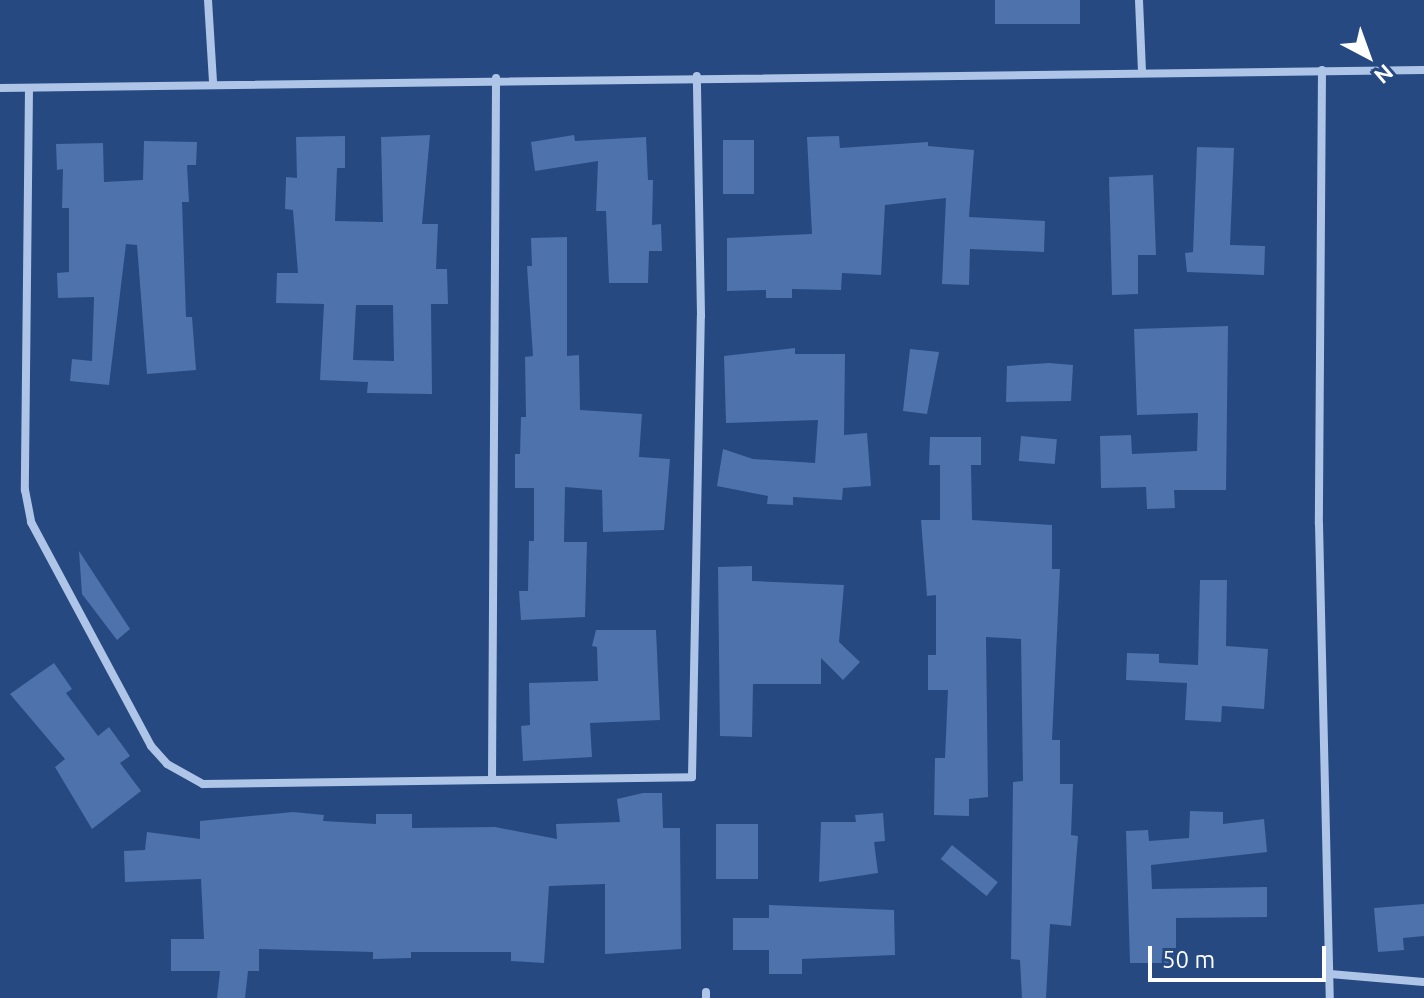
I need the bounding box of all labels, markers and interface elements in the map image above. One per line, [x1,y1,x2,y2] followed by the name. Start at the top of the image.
[1328,16,1408,96] north arrow
[1370,60,1398,89] text: N
[1152,930,1330,980] scale bar
[1162,946,1215,973] text: 50 m

